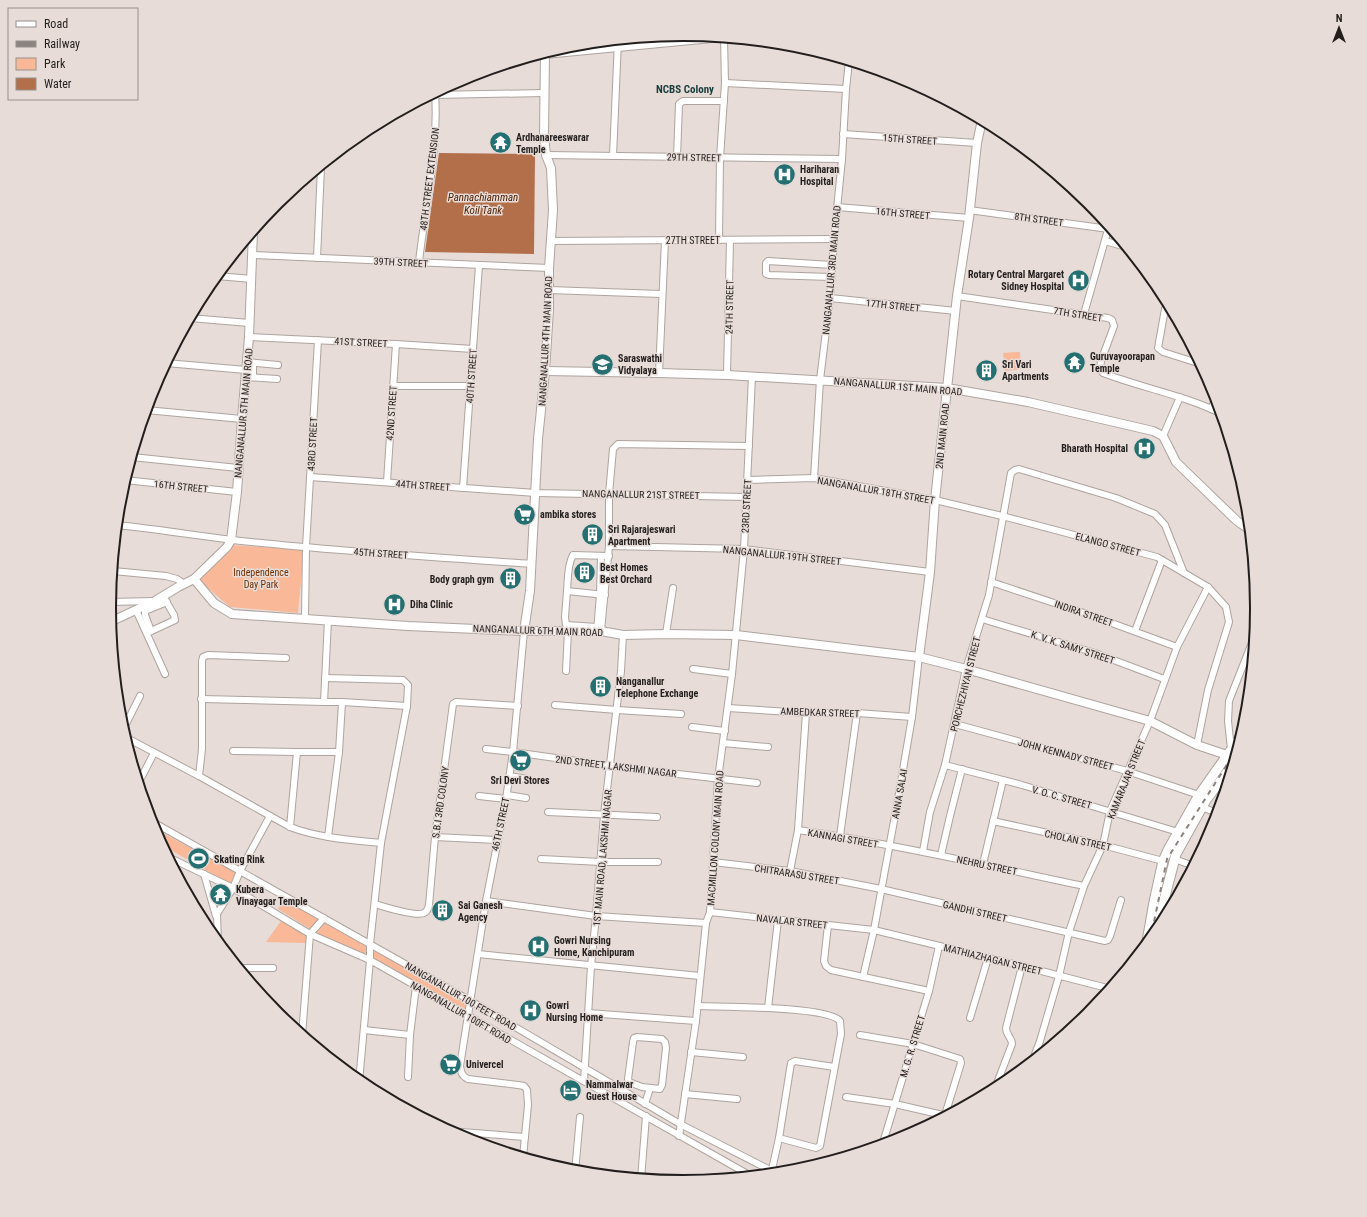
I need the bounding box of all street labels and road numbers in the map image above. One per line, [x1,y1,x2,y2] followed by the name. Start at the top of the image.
[418,127,441,231] street label: 48TH STREET EXTENSION
[882,132,938,147] street label: 15TH STREET
[667,152,721,163] street label: 29TH STREET
[820,205,843,335] street label: NANGANALLUR 3RD MAIN ROAD
[875,206,931,221] street label: 16TH STREET
[1014,211,1064,228] street label: 8TH STREET
[666,235,720,246] street label: 27TH STREET
[373,256,428,269] street label: 39TH STREET
[537,275,554,406] street label: NANGANALLUR 4TH MAIN ROAD
[724,280,735,334] street label: 24TH STREET
[865,297,921,314] street label: 17TH STREET
[1053,305,1103,324] street label: 7TH STREET
[334,336,388,349] street label: 41ST STREET
[232,347,255,478] street label: NANGANALLUR 5TH MAIN ROAD
[464,348,479,404] street label: 40TH STREET
[833,375,963,398] street label: NANGANALLUR 1ST MAIN ROAD
[384,385,399,441] street label: 42ND STREET
[934,402,951,470] street label: 2ND MAIN ROAD
[306,417,319,471] street label: 43RD STREET
[816,475,935,506] street label: NANGANALLUR 18TH STREET
[153,478,209,495] street label: 16TH STREET
[395,478,451,493] street label: 44TH STREET
[740,479,753,533] street label: 23RD STREET
[582,488,700,501] street label: NANGANALLUR 21ST STREET
[1074,531,1142,558] street label: ELANGO STREET
[722,544,842,567] street label: NANGANALLUR 19TH STREET
[353,546,409,561] street label: 45TH STREET
[1053,598,1115,629] street label: INDIRA STREET
[473,623,604,638] street label: NANGANALLUR 6TH MAIN ROAD
[1030,629,1116,666] street label: K. V. K. SAMY STREET
[948,635,983,733] street label: PORCHEZHIYAN STREET
[780,706,860,719] street label: AMBEDKAR STREET
[1017,736,1115,773] street label: JOHN KENNADY STREET
[1105,738,1147,821] street label: KAMARAJAR STREET
[555,754,678,779] street label: 2ND STREET, LAKSHMI NAGAR
[430,765,451,839] street label: S.B.I 3RD COLONY
[890,768,909,820] street label: ANNA SALAI
[705,770,726,906] street label: MACMILLON COLONY MAIN ROAD
[1031,784,1093,811] street label: V. O. C. STREET
[591,789,614,927] street label: 1ST MAIN ROAD, LAKSHMI NAGAR
[489,796,512,852] street label: 46TH STREET
[807,827,879,850] street label: KANNAGI STREET
[1044,828,1112,853] street label: CHOLAN STREET
[956,854,1018,877] street label: NEHRU STREET
[754,862,840,887] street label: CHITRARASU STREET
[942,899,1008,924] street label: GANDHI STREET
[756,912,828,931] street label: NAVALAR STREET
[943,942,1043,977] street label: MATHIAZHAGAN STREET
[403,960,518,1033] street label: NANGANALLUR 100 FEET ROAD
[409,979,513,1046] street label: NANGANALLUR 100FT ROAD
[898,1014,927,1079] street label: M. G. R. STREET

